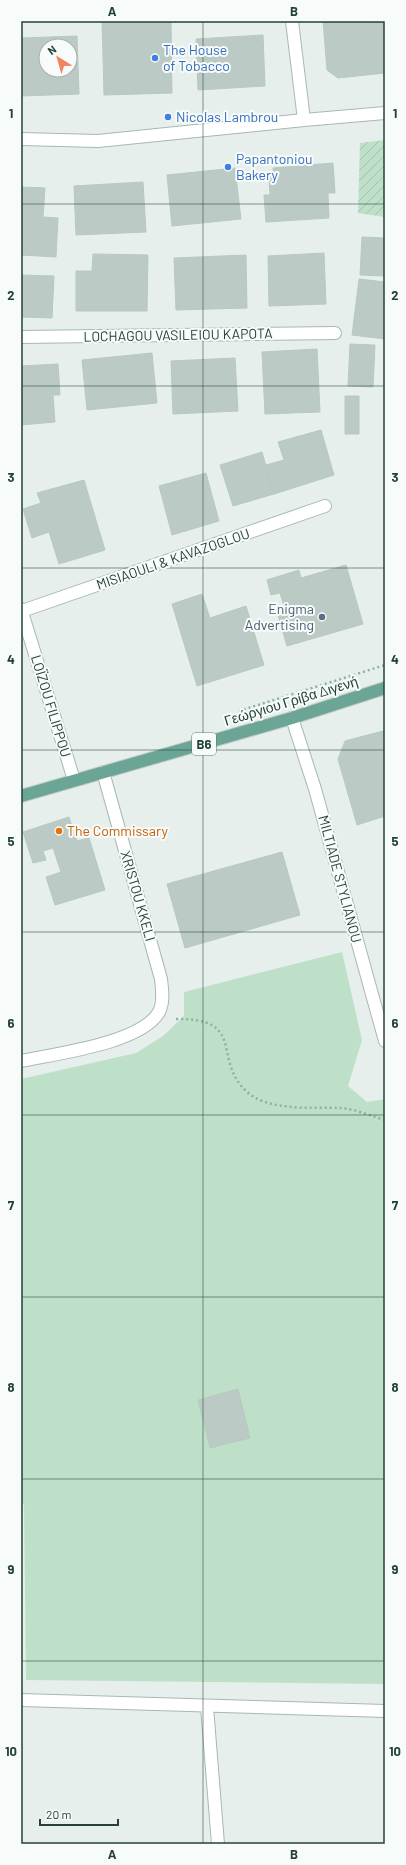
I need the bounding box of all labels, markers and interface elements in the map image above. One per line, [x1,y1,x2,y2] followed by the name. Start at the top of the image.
[108,3,117,19] text: A
[290,3,298,19] text: B
[38,38,78,78] north arrow
[163,41,230,74] place label: The House of Tobacco
[45,42,59,57] text: N
[150,53,160,63] marker: The House of Tobacco
[9,105,13,121] text: 1
[393,105,397,121] text: 1
[176,108,278,125] place label: Nicolas Lambrou
[163,112,173,122] marker: Nicolas Lambrou
[236,150,313,183] place label: Papantoniou Bakery
[223,162,233,172] marker: Papantoniou Bakery
[7,287,15,303] text: 2
[391,287,399,303] text: 2
[83,324,273,345] street label: LOCHAGOU VASILEIOU KAPOTA
[7,469,15,485] text: 3
[391,469,399,485] text: 3
[94,524,252,593] street label: MISIAOULI & KAVAZOGLOU
[245,600,314,633] place label: Enigma Advertising
[317,612,327,622] marker: Enigma Advertising
[7,651,15,667] text: 4
[391,651,399,667] text: 4
[28,653,75,759] street label: LOÏZOU FILIPPOU
[222,672,360,729] street label: Γεώργιου Γρίβα Διγενή
[192,733,216,755] road number: B6
[315,813,366,945] street label: MILTIADE STYLIANOU
[67,822,168,839] place label: The Commissary
[54,826,64,836] marker: The Commissary
[7,833,15,849] text: 5
[391,833,399,849] text: 5
[117,849,160,943] street label: XRISTOU KKELI
[8,1015,15,1031] text: 6
[392,1015,399,1031] text: 6
[8,1197,15,1213] text: 7
[392,1197,399,1213] text: 7
[7,1379,15,1395] text: 8
[391,1379,399,1395] text: 8
[8,1561,15,1577] text: 9
[392,1561,399,1577] text: 9
[5,1743,17,1759] text: 10
[389,1743,401,1759] text: 10
[40,1801,118,1827] scale bar
[46,1807,72,1821] text: 20 m
[108,1846,117,1862] text: A
[290,1846,298,1862] text: B

